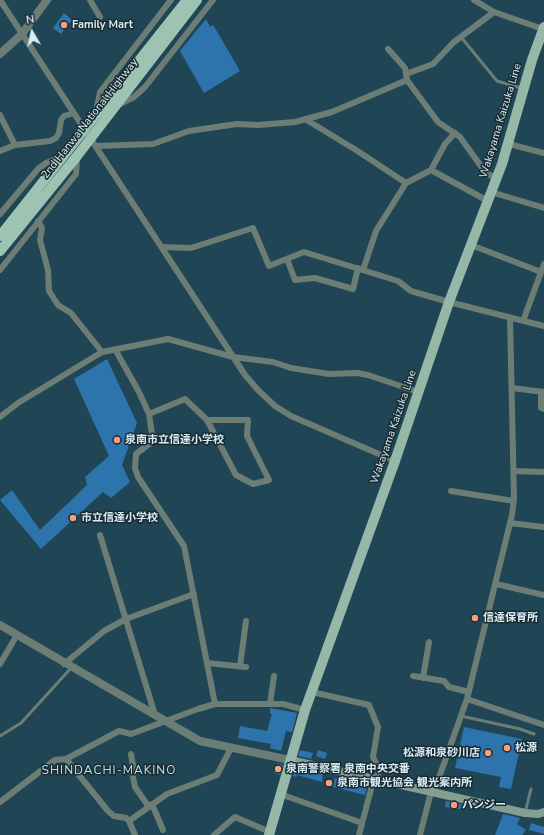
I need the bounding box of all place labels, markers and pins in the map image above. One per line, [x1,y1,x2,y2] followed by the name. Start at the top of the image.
[72,18,133,32] place label: Family Mart
[59,20,69,30] marker: Family Mart
[125,433,224,447] place label: 泉南市立信達小学校
[112,435,122,445] marker: 泉南市立信達小学校
[81,511,158,525] place label: 市立信達小学校
[68,513,78,523] marker: 市立信達小学校
[483,611,538,625] place label: 信達保育所
[470,613,480,623] marker: 信達保育所
[515,741,537,755] place label: 松源
[502,743,512,753] marker: 松源
[403,746,480,760] place label: 松源和泉砂川店
[483,748,493,758] marker: 松源和泉砂川店
[286,762,410,776] place label: 泉南警察署 泉南中央交番
[273,764,283,774] marker: 泉南警察署 泉南中央交番
[337,776,472,790] place label: 泉南市観光協会 観光案内所
[324,778,334,788] marker: 泉南市観光協会 観光案内所
[462,798,506,812] place label: パンジー
[449,800,459,810] marker: パンジー

